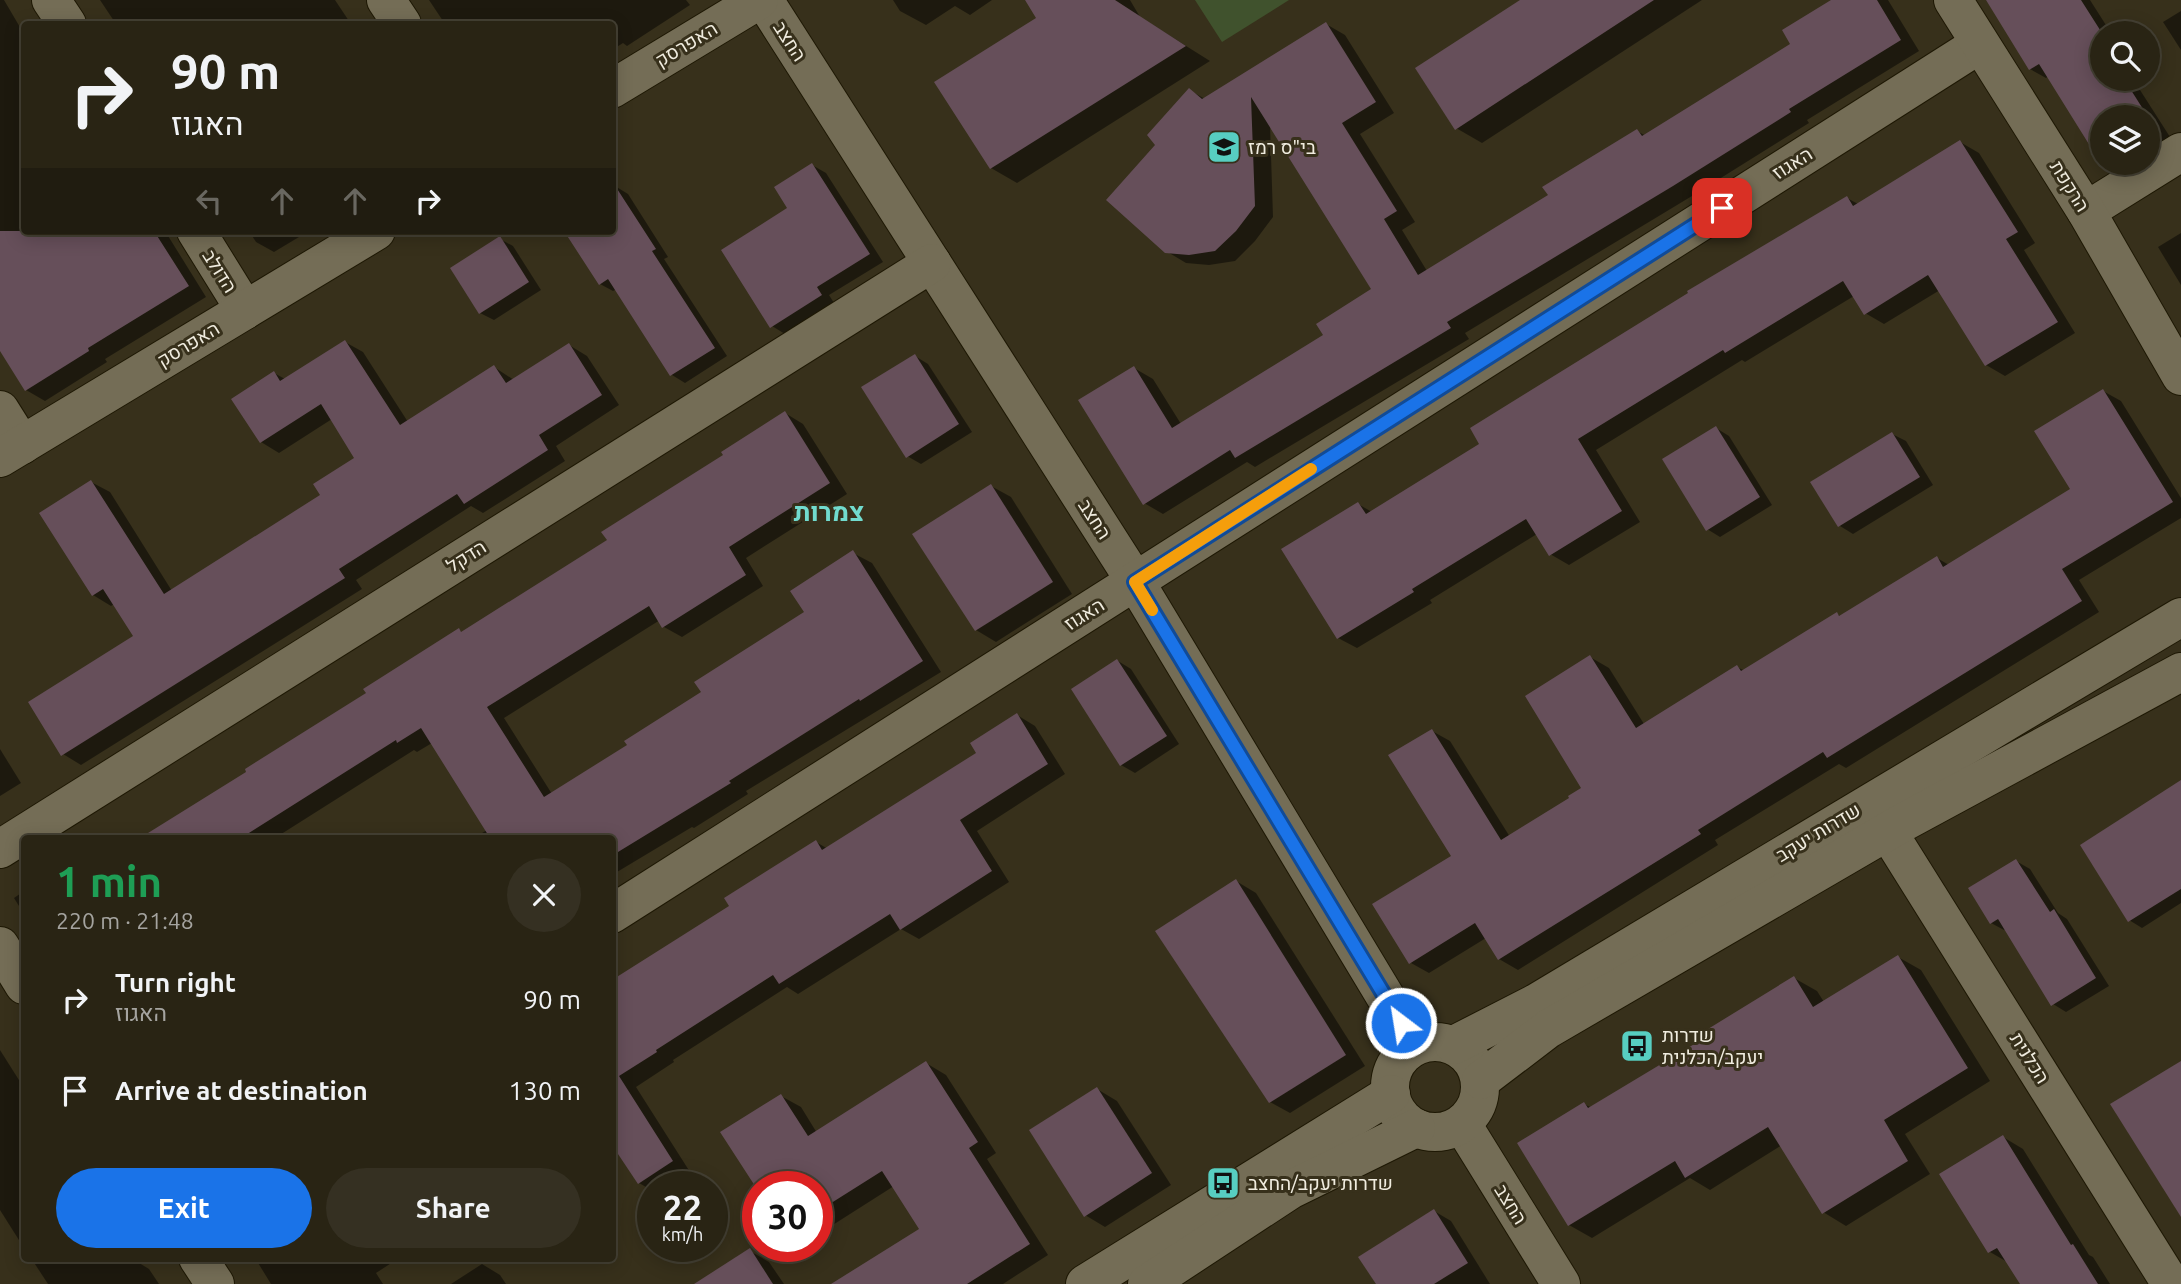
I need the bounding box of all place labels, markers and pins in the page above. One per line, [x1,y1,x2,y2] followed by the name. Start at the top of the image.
[1205,128,1243,166] school or university icon: בי"ס רמז
[1248,136,1316,158] place label: בי"ס רמז
[1692,178,1752,238] pin
[1662,1024,1763,1068] place label: שדרות יעקב/הכלנית
[1618,1027,1656,1065] bus stop icon: שדרות יעקב/הכלנית
[1204,1164,1242,1202] bus stop icon: שדרות יעקב/החצב
[1248,1172,1393,1194] place label: שדרות יעקב/החצב

